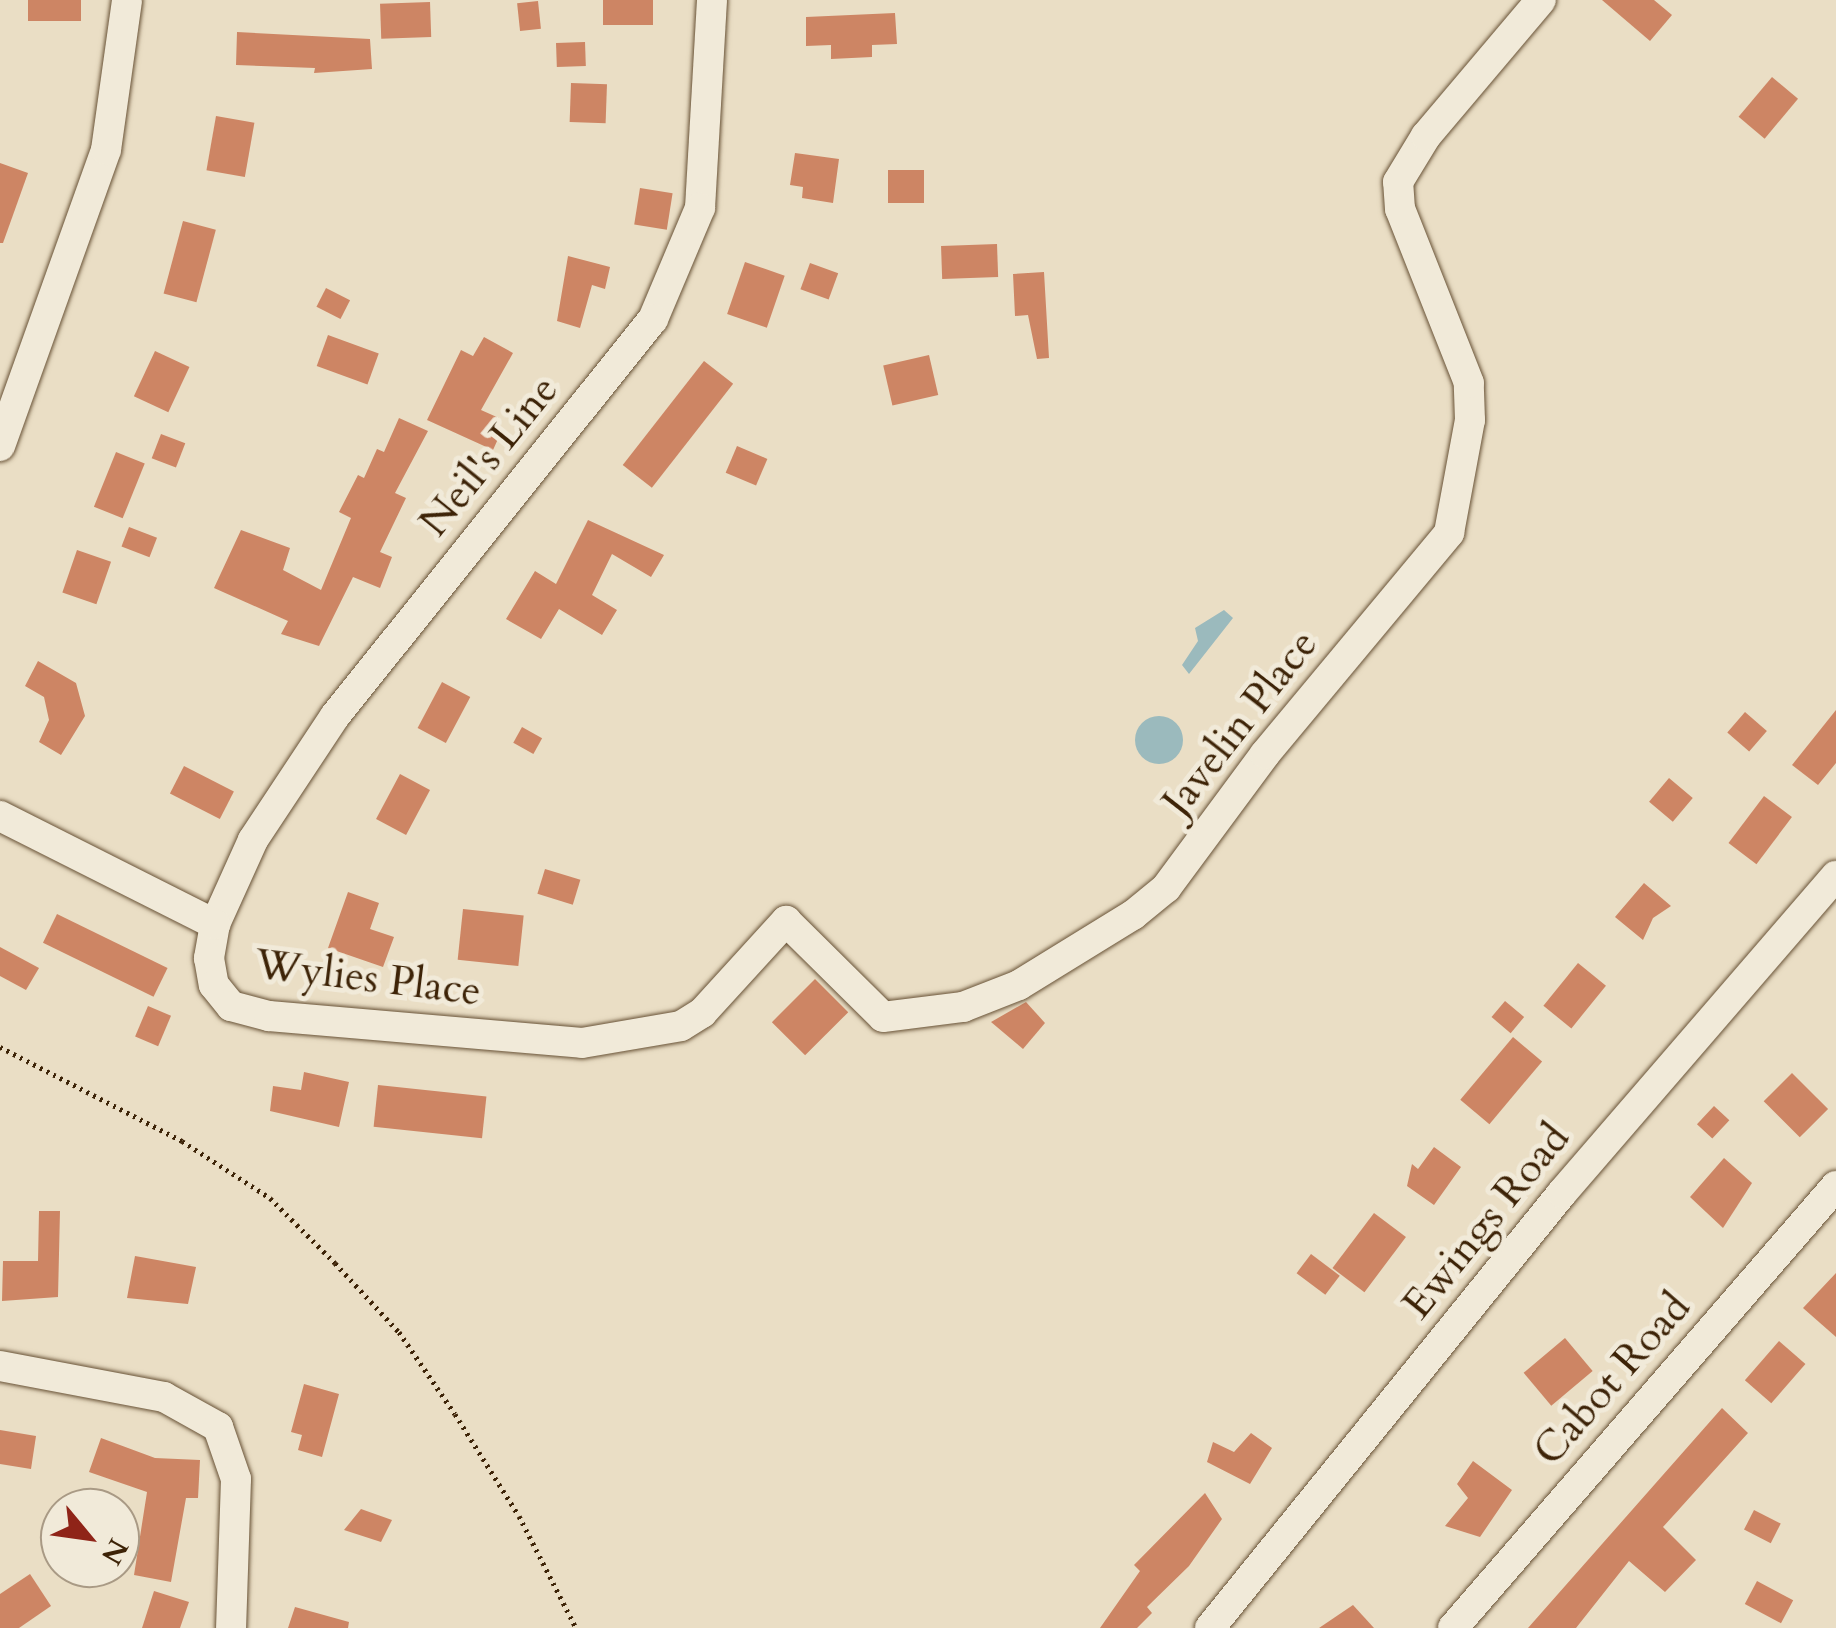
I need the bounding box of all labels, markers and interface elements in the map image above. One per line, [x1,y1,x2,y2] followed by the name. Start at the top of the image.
[409,365,569,547] street label: Neil's Line
[1152,620,1328,826] street label: Javelin Place
[252,939,484,1017] street label: Wylies Place
[1392,1113,1580,1329] street label: Ewings Road
[1523,1282,1701,1476] street label: Cabot Road
[40,1488,140,1588] north arrow
[92,1532,137,1571] text: N

